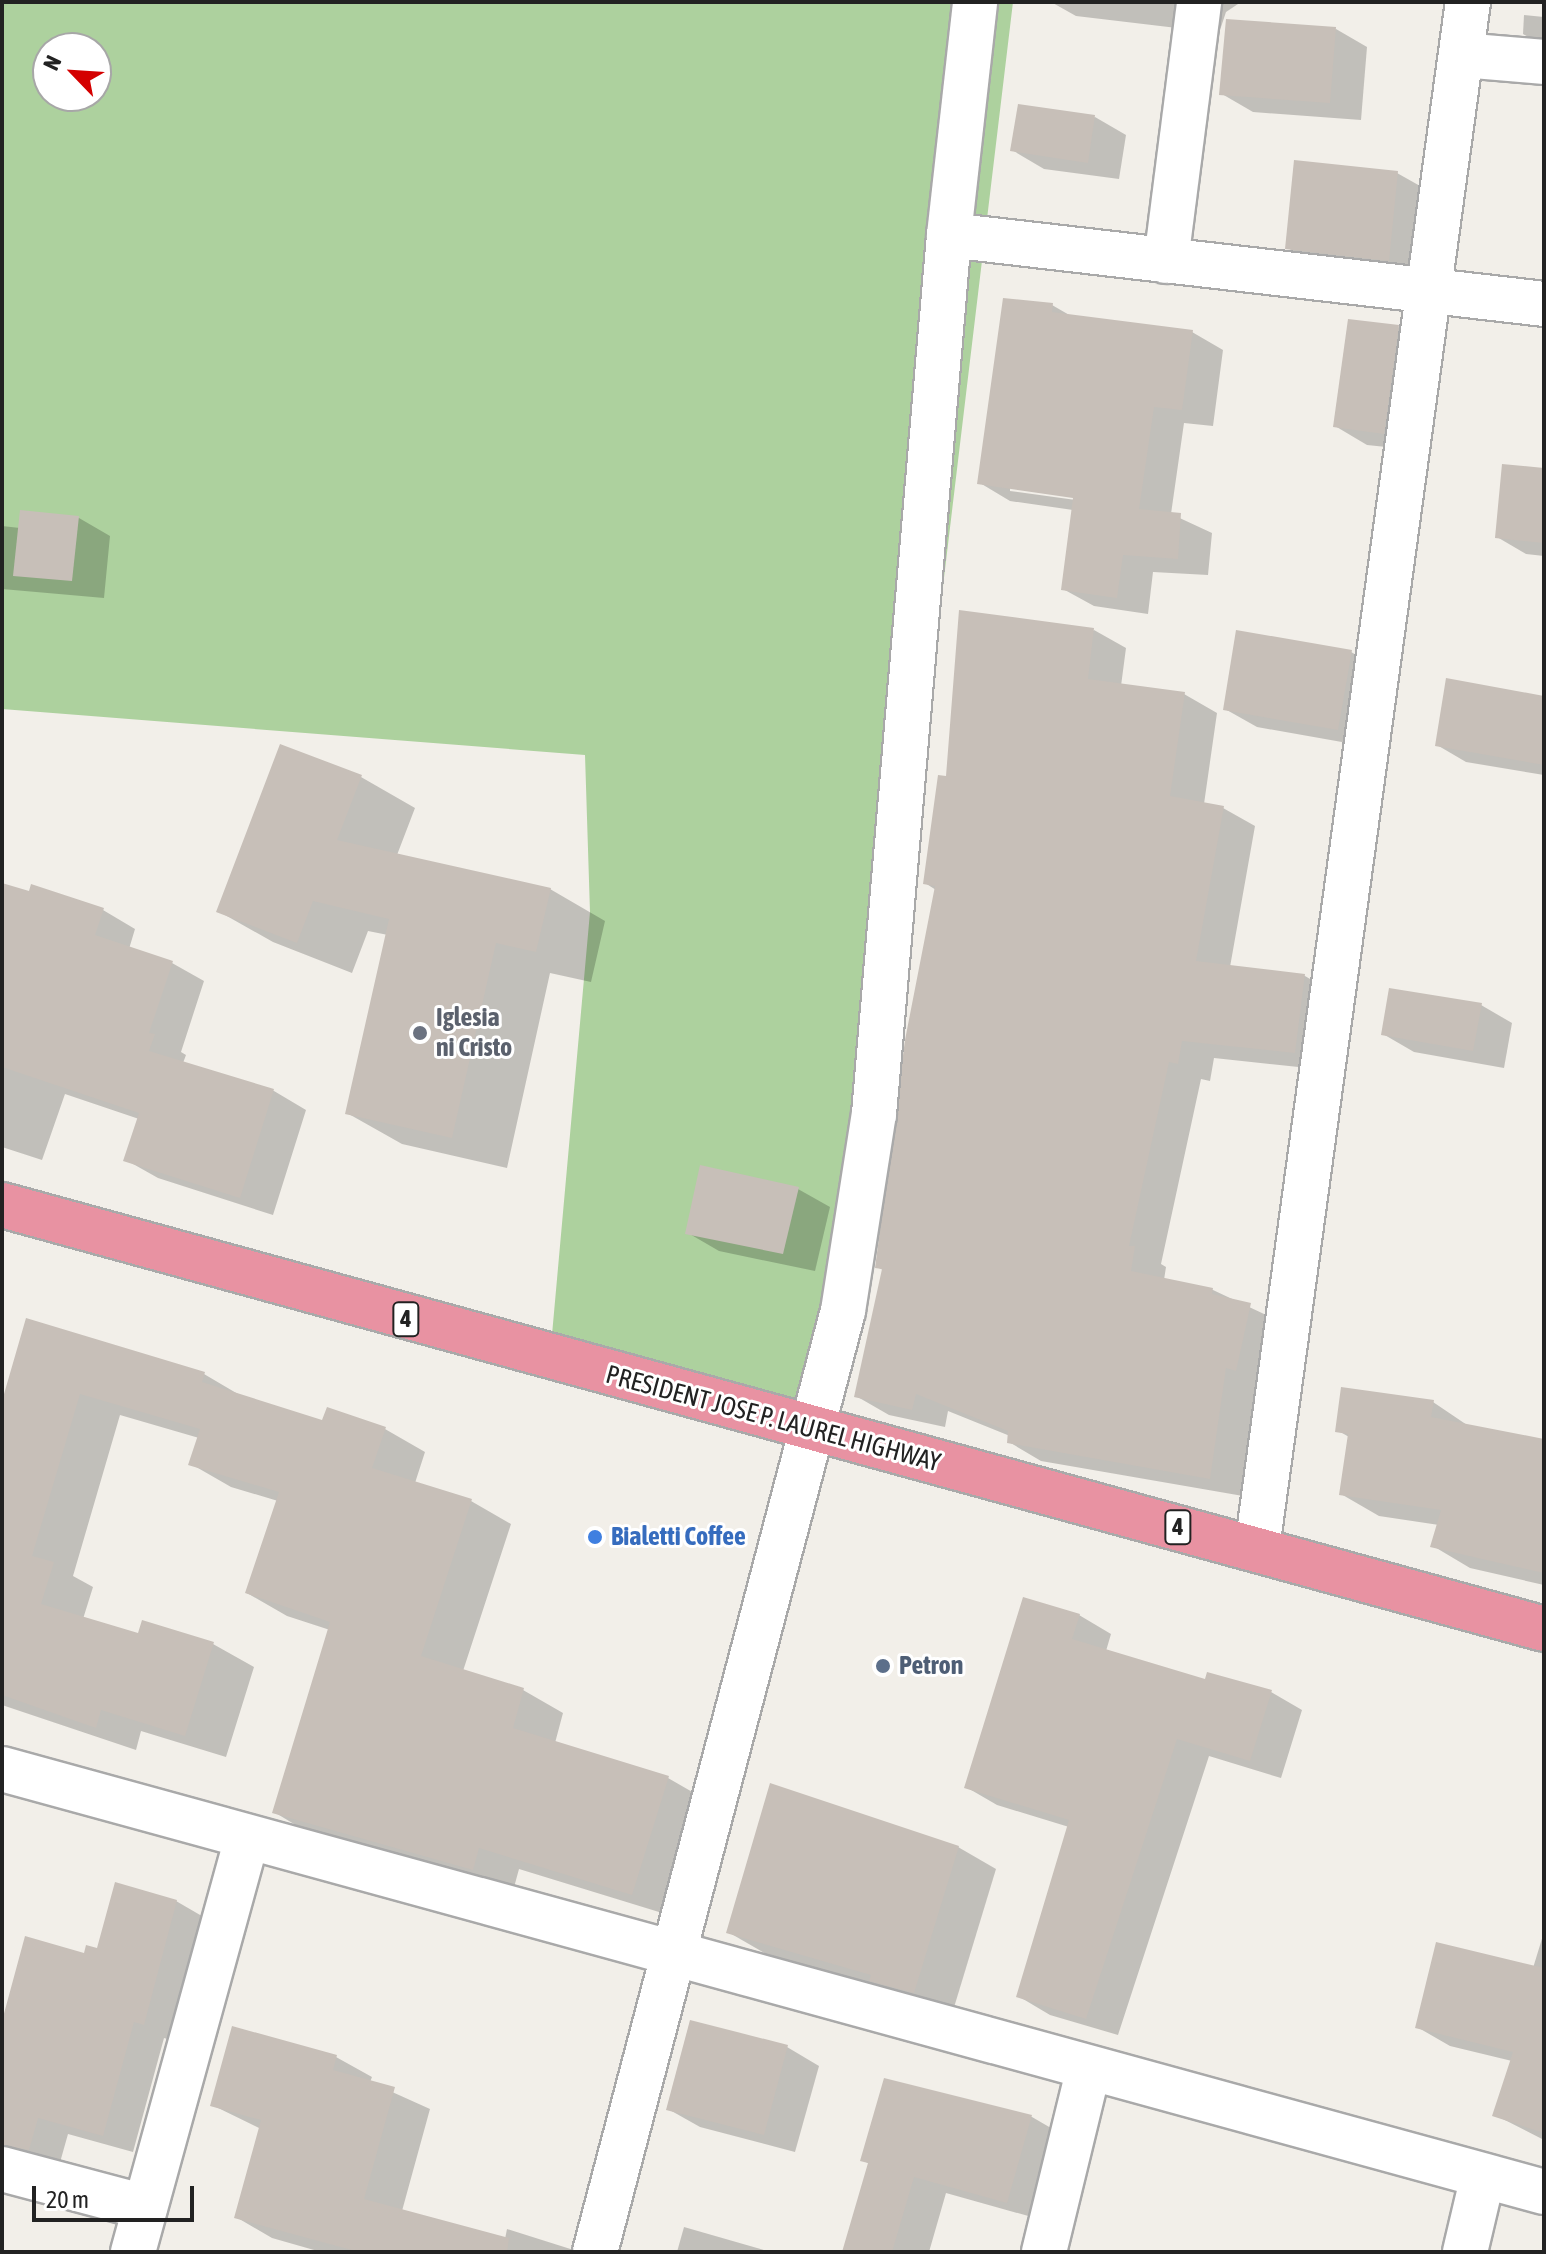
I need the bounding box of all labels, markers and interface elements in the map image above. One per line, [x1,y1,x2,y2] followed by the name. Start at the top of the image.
[32,32,112,112] north arrow
[38,51,67,74] text: N
[436,1002,512,1064] place label: Iglesia ni Cristo
[411,1024,429,1042] marker: Iglesia ni Cristo
[392,1299,420,1339] road number: 4
[602,1359,944,1479] street label: PRESIDENT JOSE P. LAUREL HIGHWAY
[1164,1507,1192,1547] road number: 4
[611,1521,746,1553] place label: Bialetti Coffee
[586,1528,604,1546] marker: Bialetti Coffee
[899,1650,963,1682] place label: Petron
[874,1657,892,1675] marker: Petron
[36,2170,198,2220] scale bar
[46,2186,89,2213] text: 20 m

